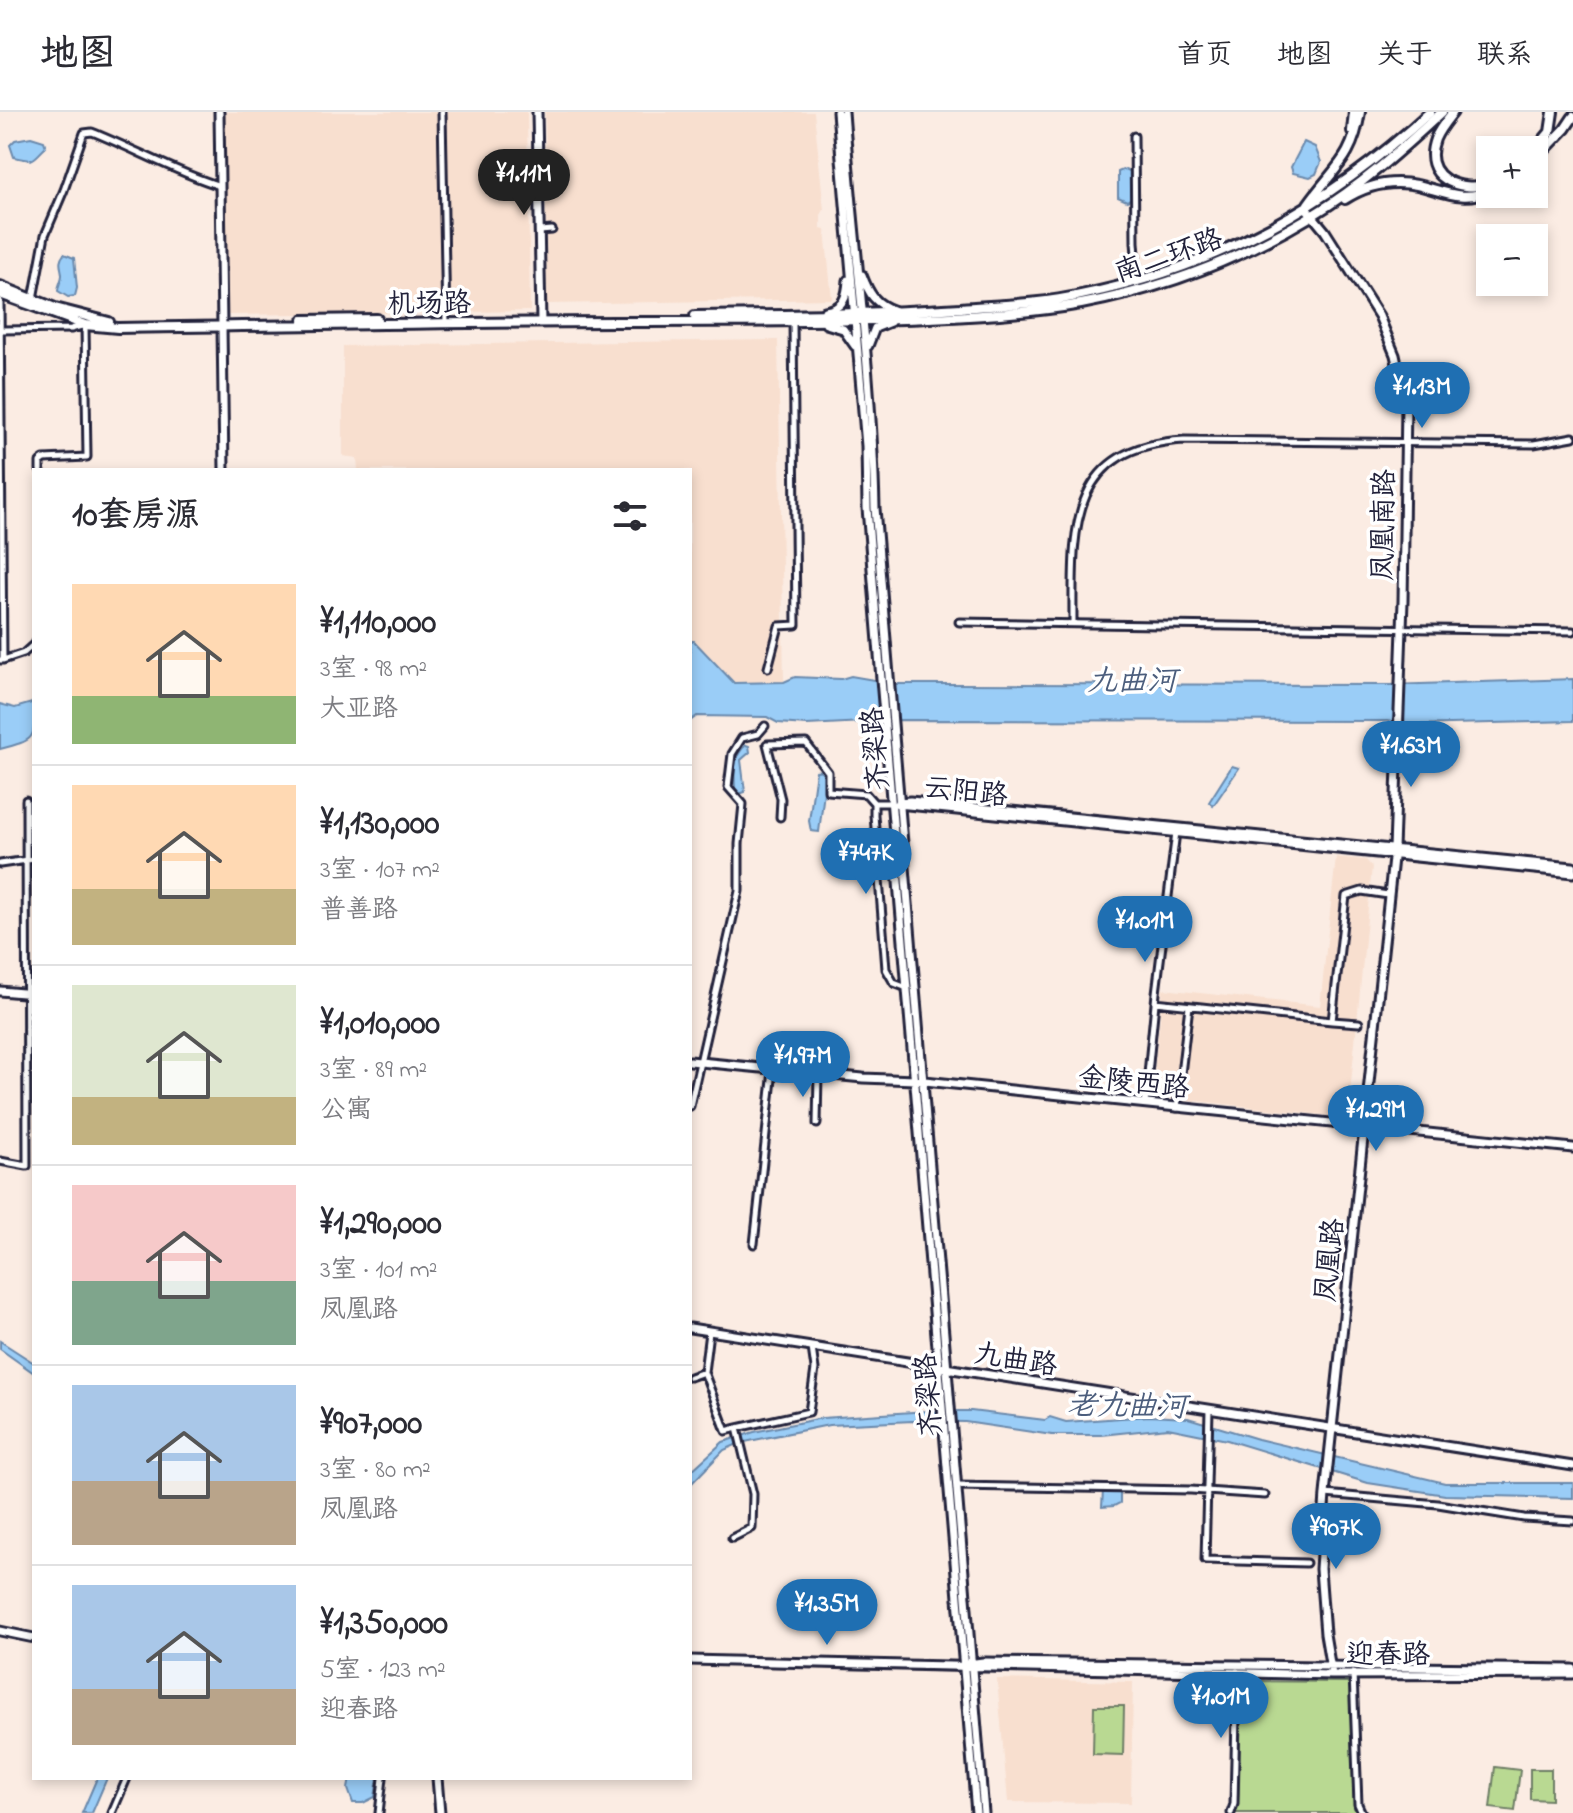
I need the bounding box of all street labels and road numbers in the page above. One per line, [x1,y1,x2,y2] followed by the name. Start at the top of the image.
[1110,220,1229,295] street label: 南二环路
[387,284,471,327] street label: 机场路
[1364,469,1407,581] street label: 凤凰南路
[853,705,902,792] street label: 齐梁路
[922,769,1010,818] street label: 云阳路
[1076,1058,1191,1111] street label: 金陵西路
[1307,1216,1356,1304] street label: 凤凰路
[971,1335,1060,1388] street label: 九曲路
[906,1351,955,1438] street label: 齐梁路
[1346,1636,1430,1677] street label: 迎春路

